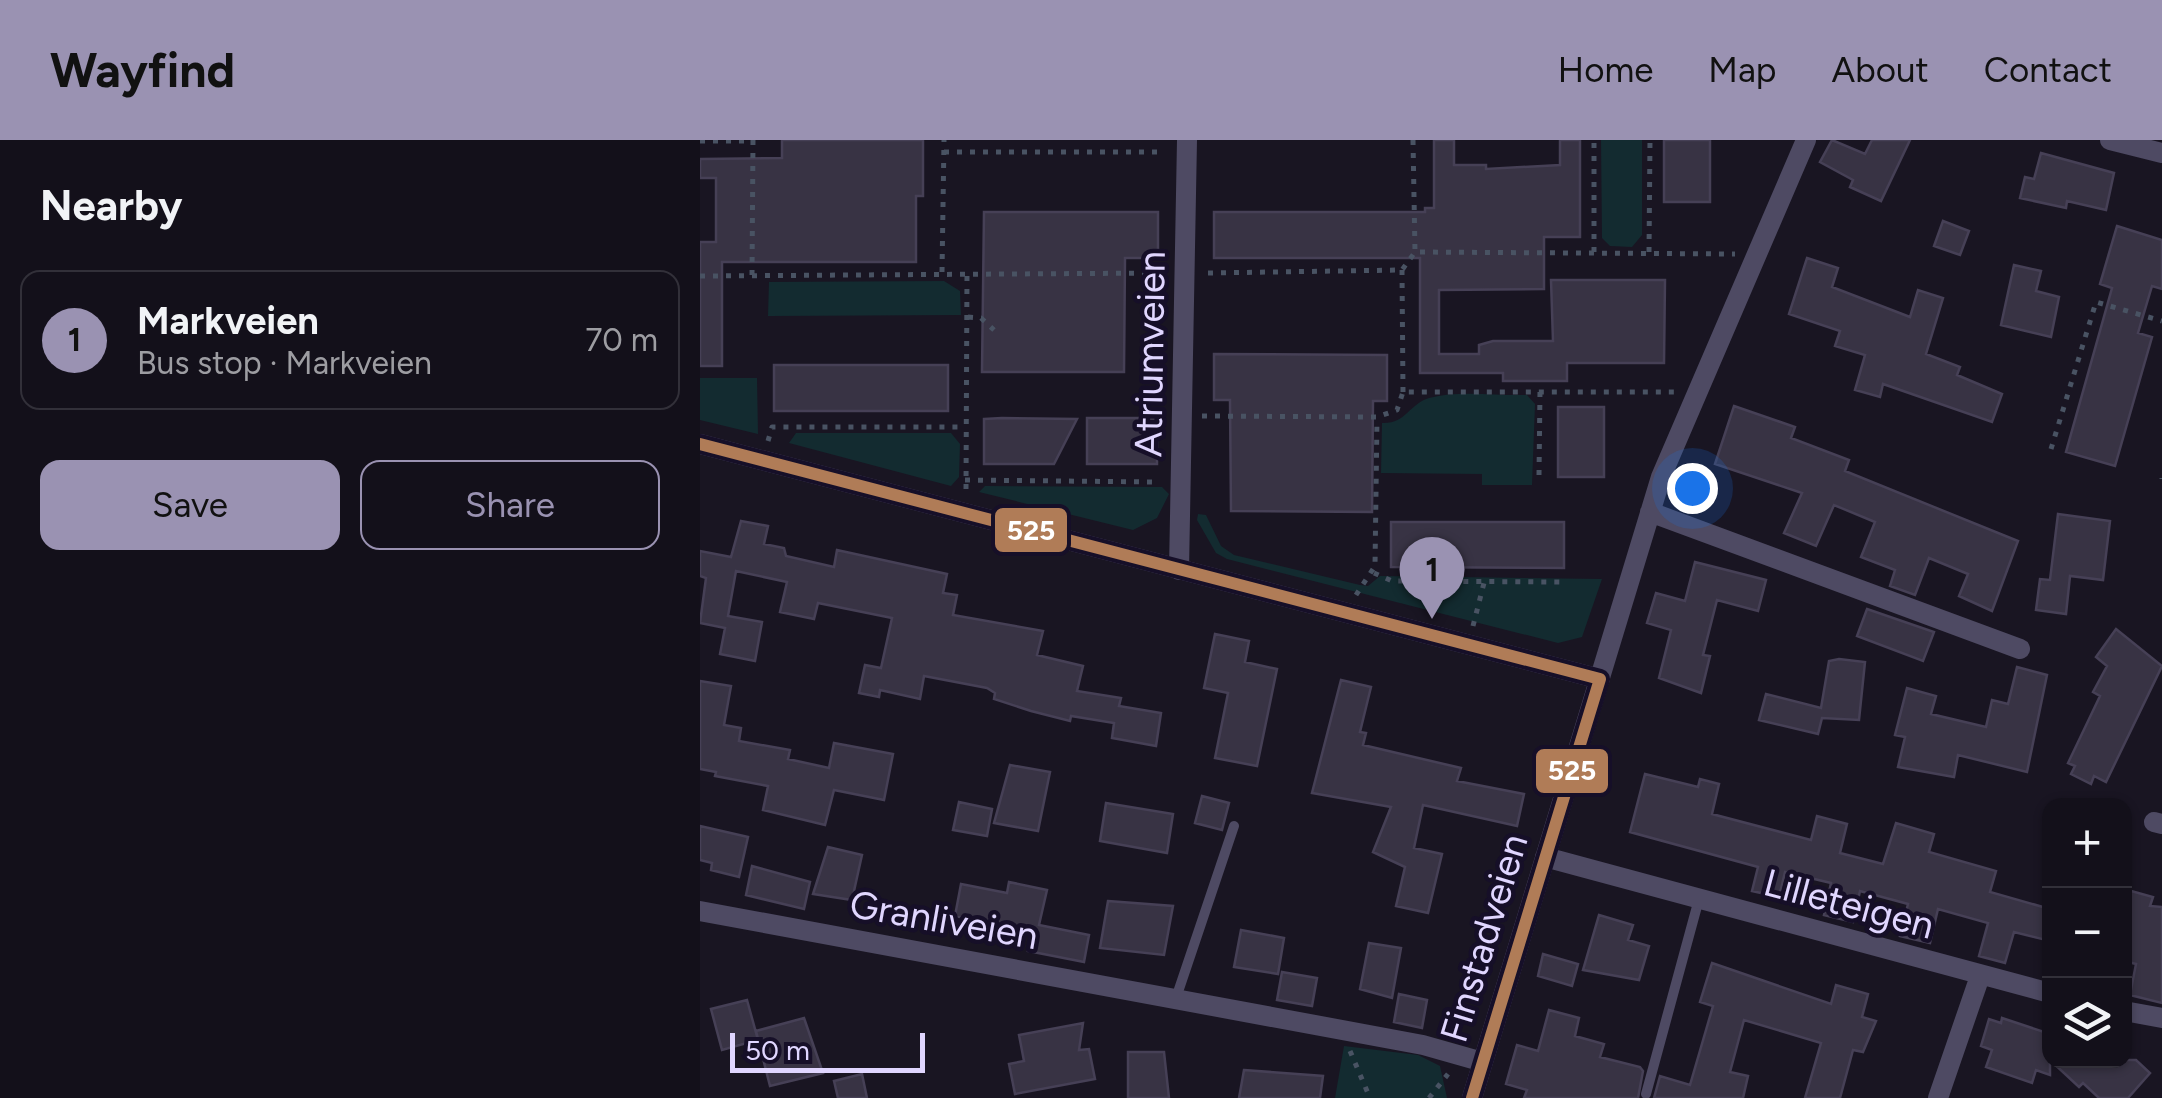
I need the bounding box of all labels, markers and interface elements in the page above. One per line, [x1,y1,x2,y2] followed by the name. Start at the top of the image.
[50,41,235,99] text: Wayfind
[1558,49,1653,91] text: Home
[1708,49,1777,91] text: Map
[1832,49,1929,91] text: About
[1984,49,2112,91] text: Contact
[40,180,182,231] text: Nearby
[1125,251,1175,457] street label: Atriumveien
[137,298,319,344] text: Markveien
[68,321,81,359] text: 1
[585,321,658,359] text: 70 m
[137,344,432,382] text: Bus stop · Markveien
[40,460,340,550] button: Save
[360,460,660,550] button: Share
[1667,463,1718,514] your location
[993,506,1069,554] line badge: 525
[1007,513,1055,547] text: 525
[1400,536,1464,619] pin: 1
[1534,747,1610,795] line badge: 525
[1548,753,1596,787] text: 525
[2042,798,2132,1068] map controls
[2042,798,2132,888] button: +
[1431,828,1537,1048] street label: Finstadveien
[1759,859,1939,949] street label: Lilleteigen
[846,881,1042,959] street label: Granliveien
[2042,888,2132,978] button: −
[2042,978,2132,1068] button: layers
[730,1028,925,1072] scale bar
[745,1033,810,1067] text: 50 m

